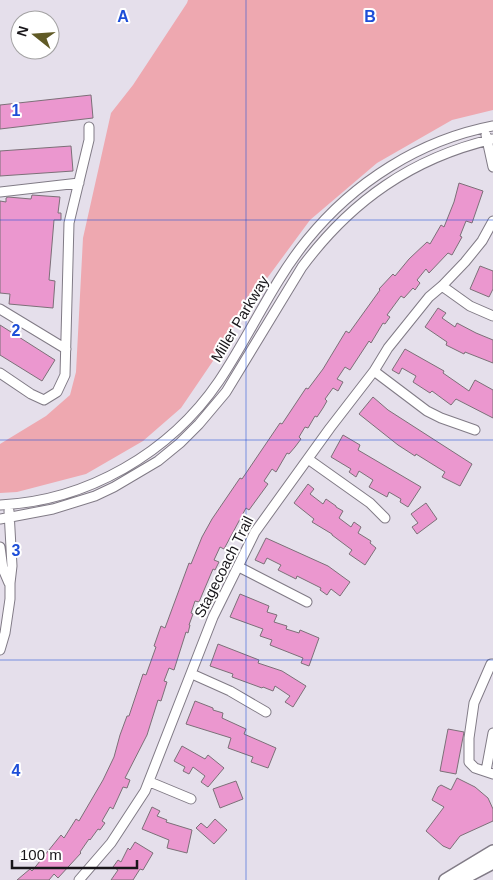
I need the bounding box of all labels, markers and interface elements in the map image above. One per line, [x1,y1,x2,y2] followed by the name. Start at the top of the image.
[117,8,129,25] text: A
[364,8,376,25] text: B
[10,10,60,60] north arrow
[13,24,32,38] text: N
[12,102,21,119] text: 1
[207,272,272,365] street label: Miller Parkway
[12,322,21,339] text: 2
[191,513,256,620] street label: Stagecoach Trail
[12,542,21,559] text: 3
[12,762,21,779] text: 4
[12,838,138,870] scale bar
[20,846,62,863] text: 100 m

